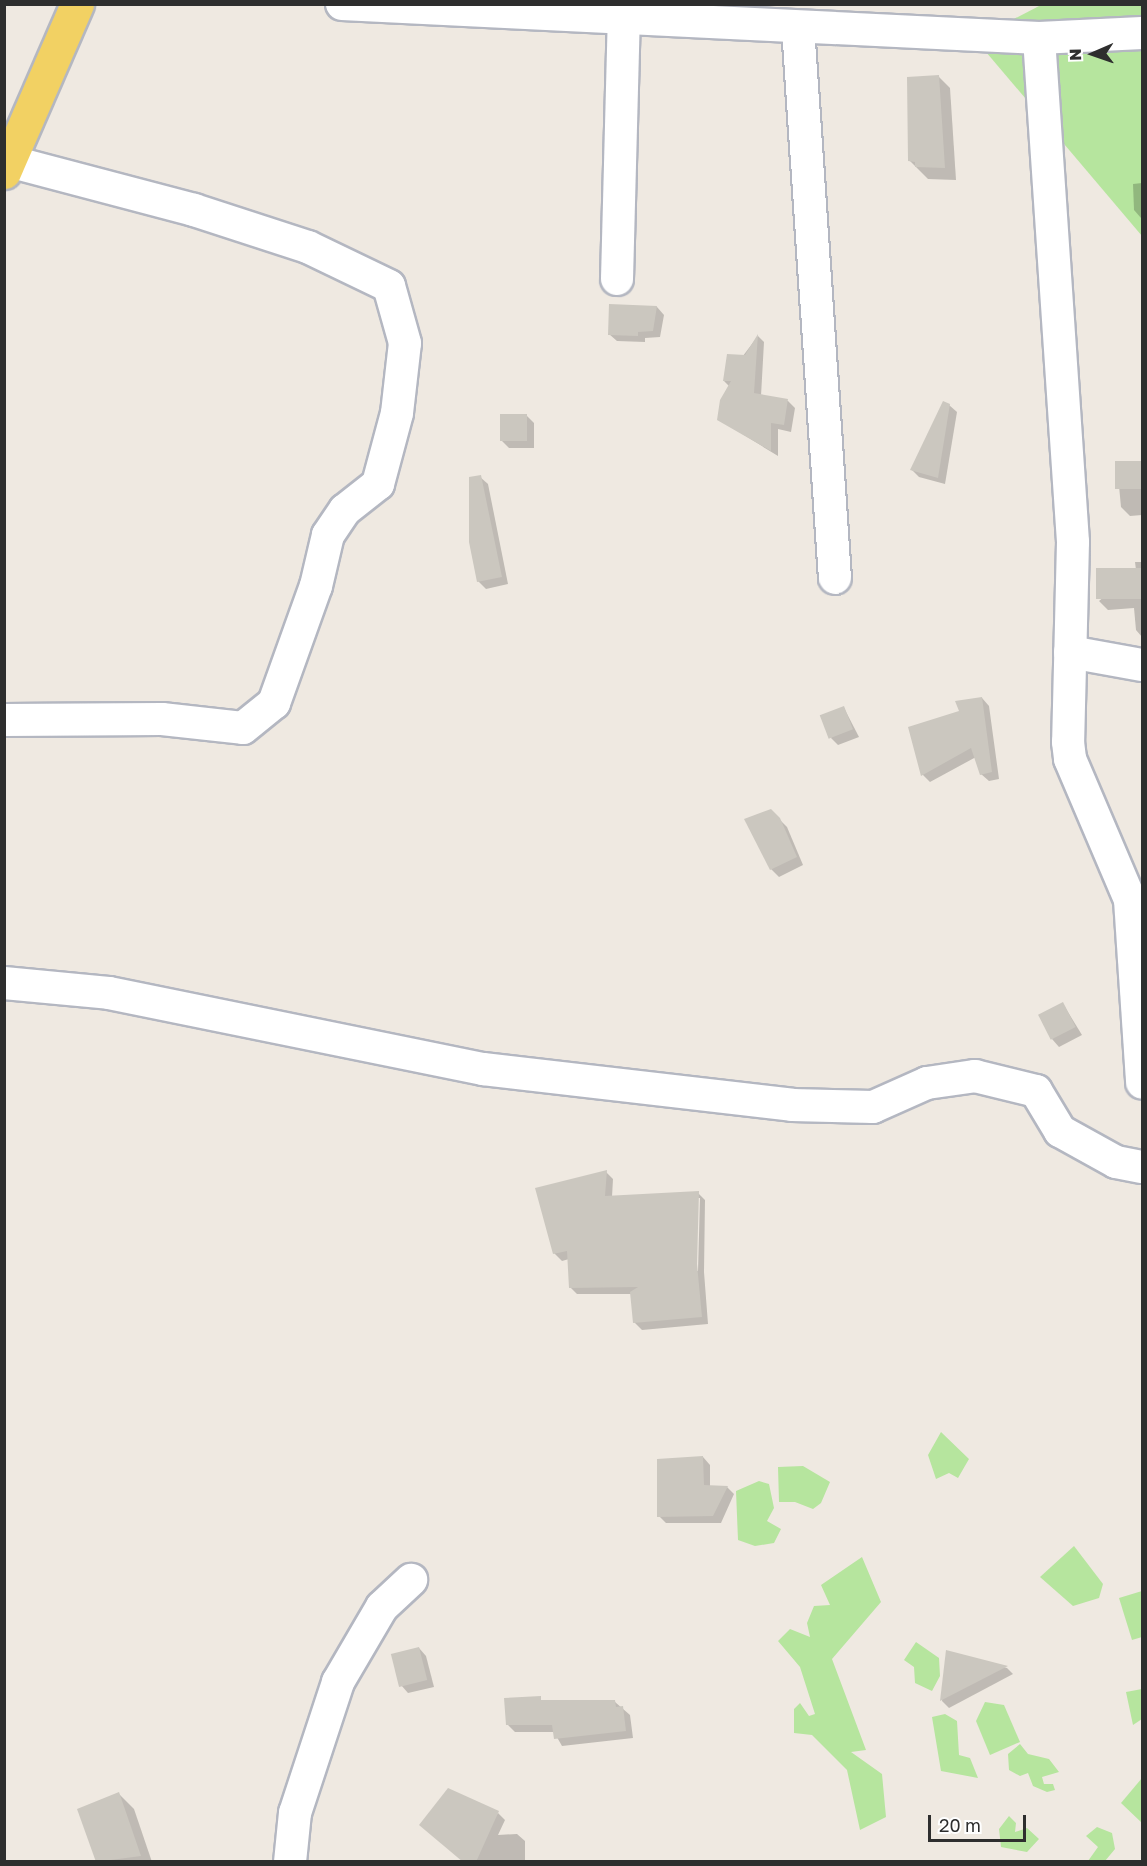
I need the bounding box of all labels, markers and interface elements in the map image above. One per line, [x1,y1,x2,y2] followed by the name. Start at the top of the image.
[1063,24,1123,84] north arrow
[1065,48,1085,61] text: N
[931,1803,1028,1841] scale bar
[939,1814,981,1836] text: 20 m

